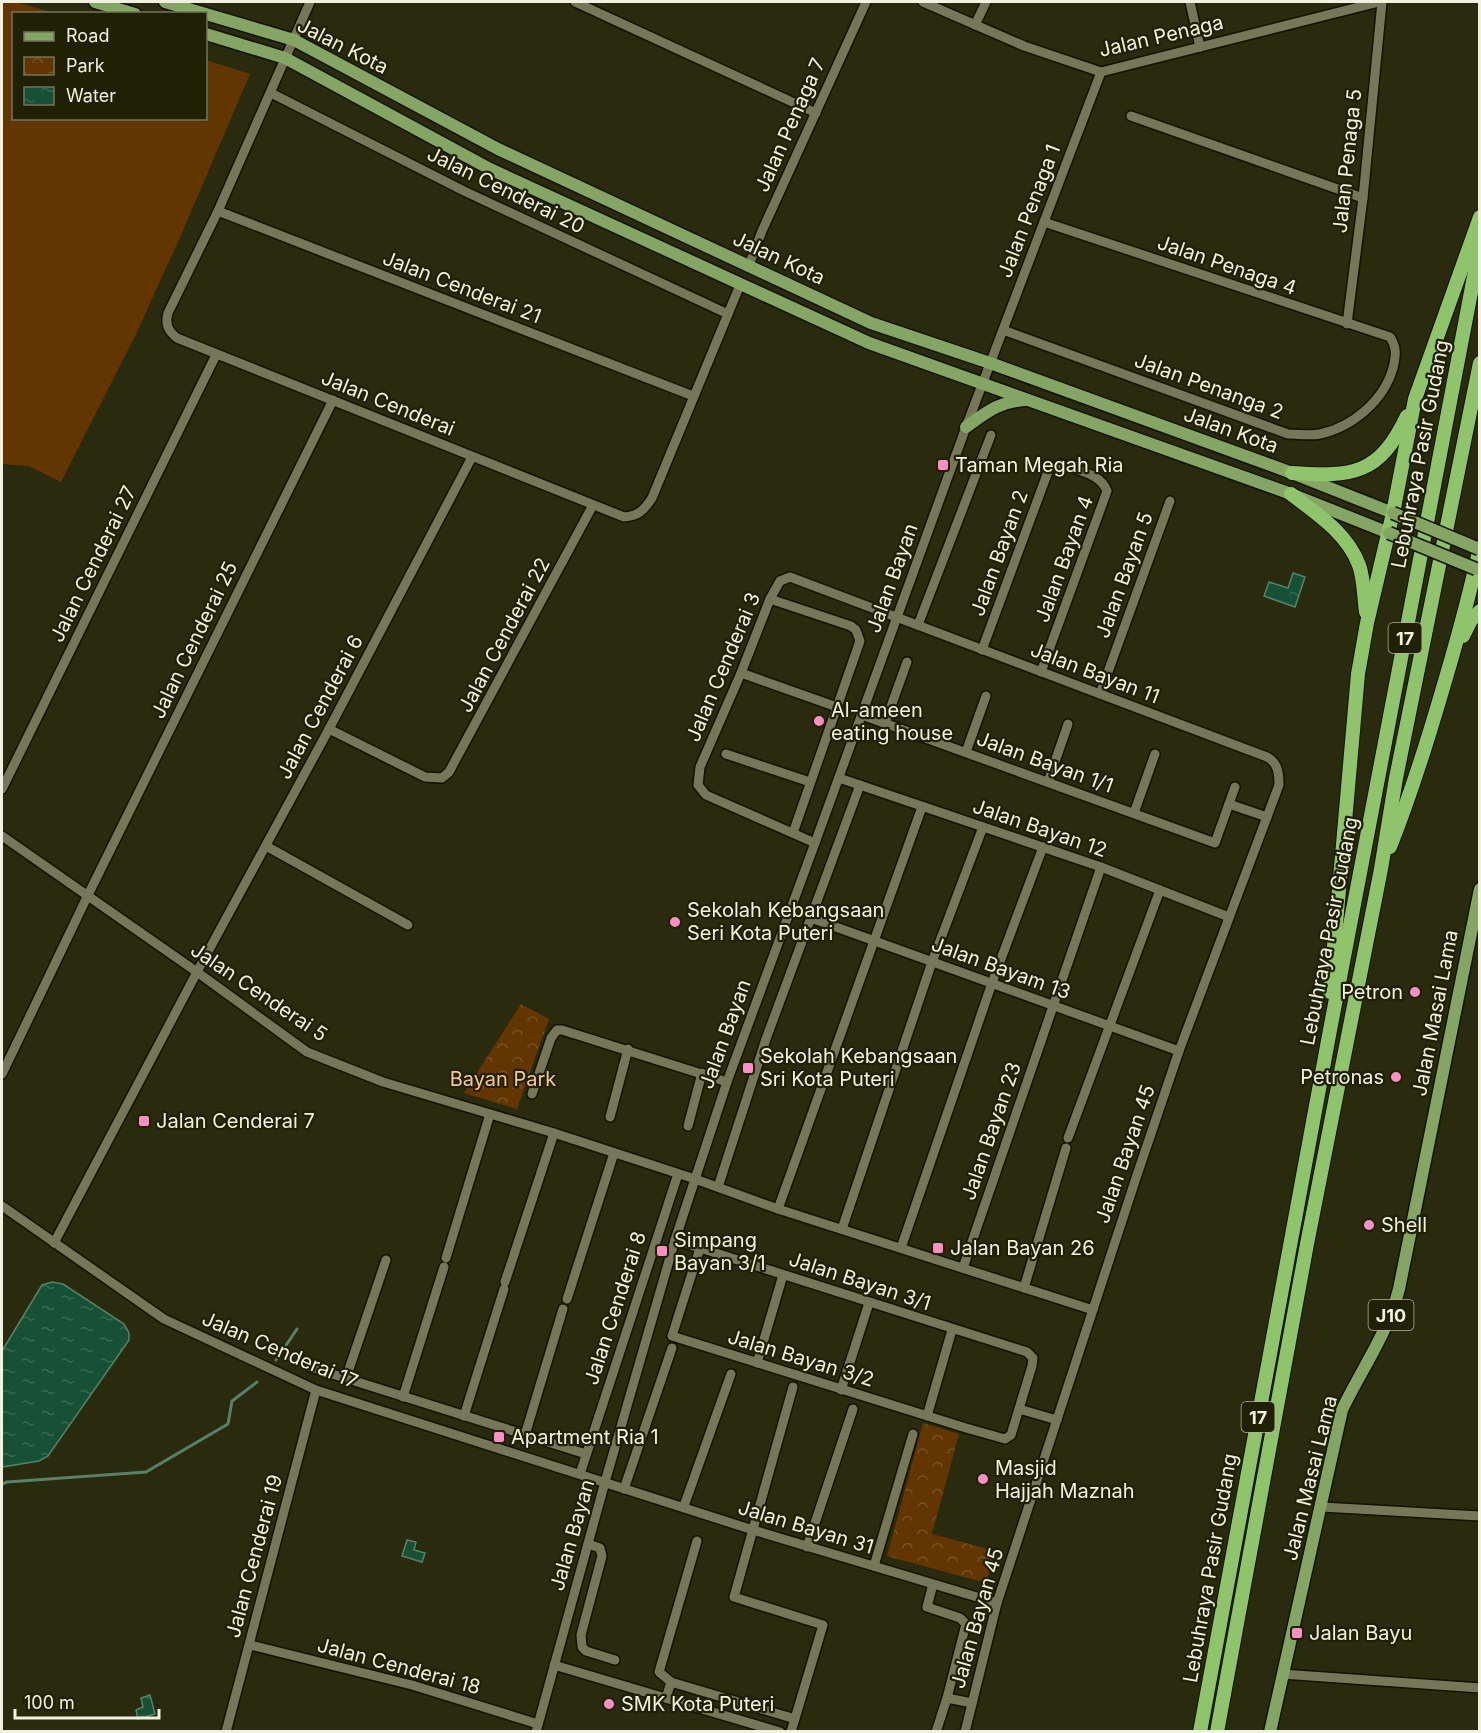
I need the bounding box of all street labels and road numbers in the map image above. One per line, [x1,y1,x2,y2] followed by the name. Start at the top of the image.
[1096,10,1226,62] street label: Jalan Penaga
[294,13,392,79] street label: Jalan Kota
[750,54,830,196] street label: Jalan Penaga 7
[1327,88,1367,234] street label: Jalan Penaga 5
[423,141,589,239] street label: Jalan Cenderai 20
[993,141,1065,281] street label: Jalan Penaga 1
[729,226,829,290] street label: Jalan Kota
[1154,230,1300,300] street label: Jalan Penaga 4
[379,246,545,328] street label: Jalan Cenderai 21
[1386,338,1454,570] street label: Lebuhraya Pasir Gudang
[1131,348,1287,424] street label: Jalan Penanga 2
[318,365,458,441] street label: Jalan Cenderai
[1181,402,1281,458] street label: Jalan Kota
[45,482,141,646] street label: Jalan Cenderai 27
[965,487,1033,619] street label: Jalan Bayan 2
[1030,492,1098,626] street label: Jalan Bayan 4
[1090,509,1158,641] street label: Jalan Bayan 5
[861,520,923,636] street label: Jalan Bayan
[453,554,555,716] street label: Jalan Cenderai 22
[146,558,242,722] street label: Jalan Cenderai 25
[681,589,765,745] street label: Jalan Cenderai 3
[1388,623,1422,653] road number: 17
[272,631,368,783] street label: Jalan Cenderai 6
[1027,637,1163,709] street label: Jalan Bayan 11
[973,726,1117,798] street label: Jalan Bayan 1/1
[970,794,1110,862] street label: Jalan Bayan 12
[1295,815,1363,1047] street label: Lebuhraya Pasir Gudang
[1407,928,1463,1098] street label: Jalan Masai Lama
[928,932,1074,1004] street label: Jalan Bayam 13
[186,937,332,1047] street label: Jalan Cenderai 5
[694,976,756,1092] street label: Jalan Bayan
[956,1059,1026,1203] street label: Jalan Bayan 23
[1090,1082,1160,1226] street label: Jalan Bayan 45
[579,1228,651,1388] street label: Jalan Cenderai 8
[786,1247,934,1315] street label: Jalan Bayan 3/1
[1368,1300,1414,1330] road number: J10
[199,1306,361,1394] street label: Jalan Cenderai 17
[725,1324,877,1392] street label: Jalan Bayan 3/2
[1278,1393,1342,1563] street label: Jalan Masai Lama
[1242,1402,1274,1432] road number: 17
[1178,1452,1242,1684] street label: Lebuhraya Pasir Gudang
[221,1472,287,1640] street label: Jalan Cenderai 19
[545,1477,599,1593] street label: Jalan Bayan
[735,1495,877,1559] street label: Jalan Bayan 31
[945,1545,1009,1691] street label: Jalan Bayan 45
[315,1633,483,1699] street label: Jalan Cenderai 18

